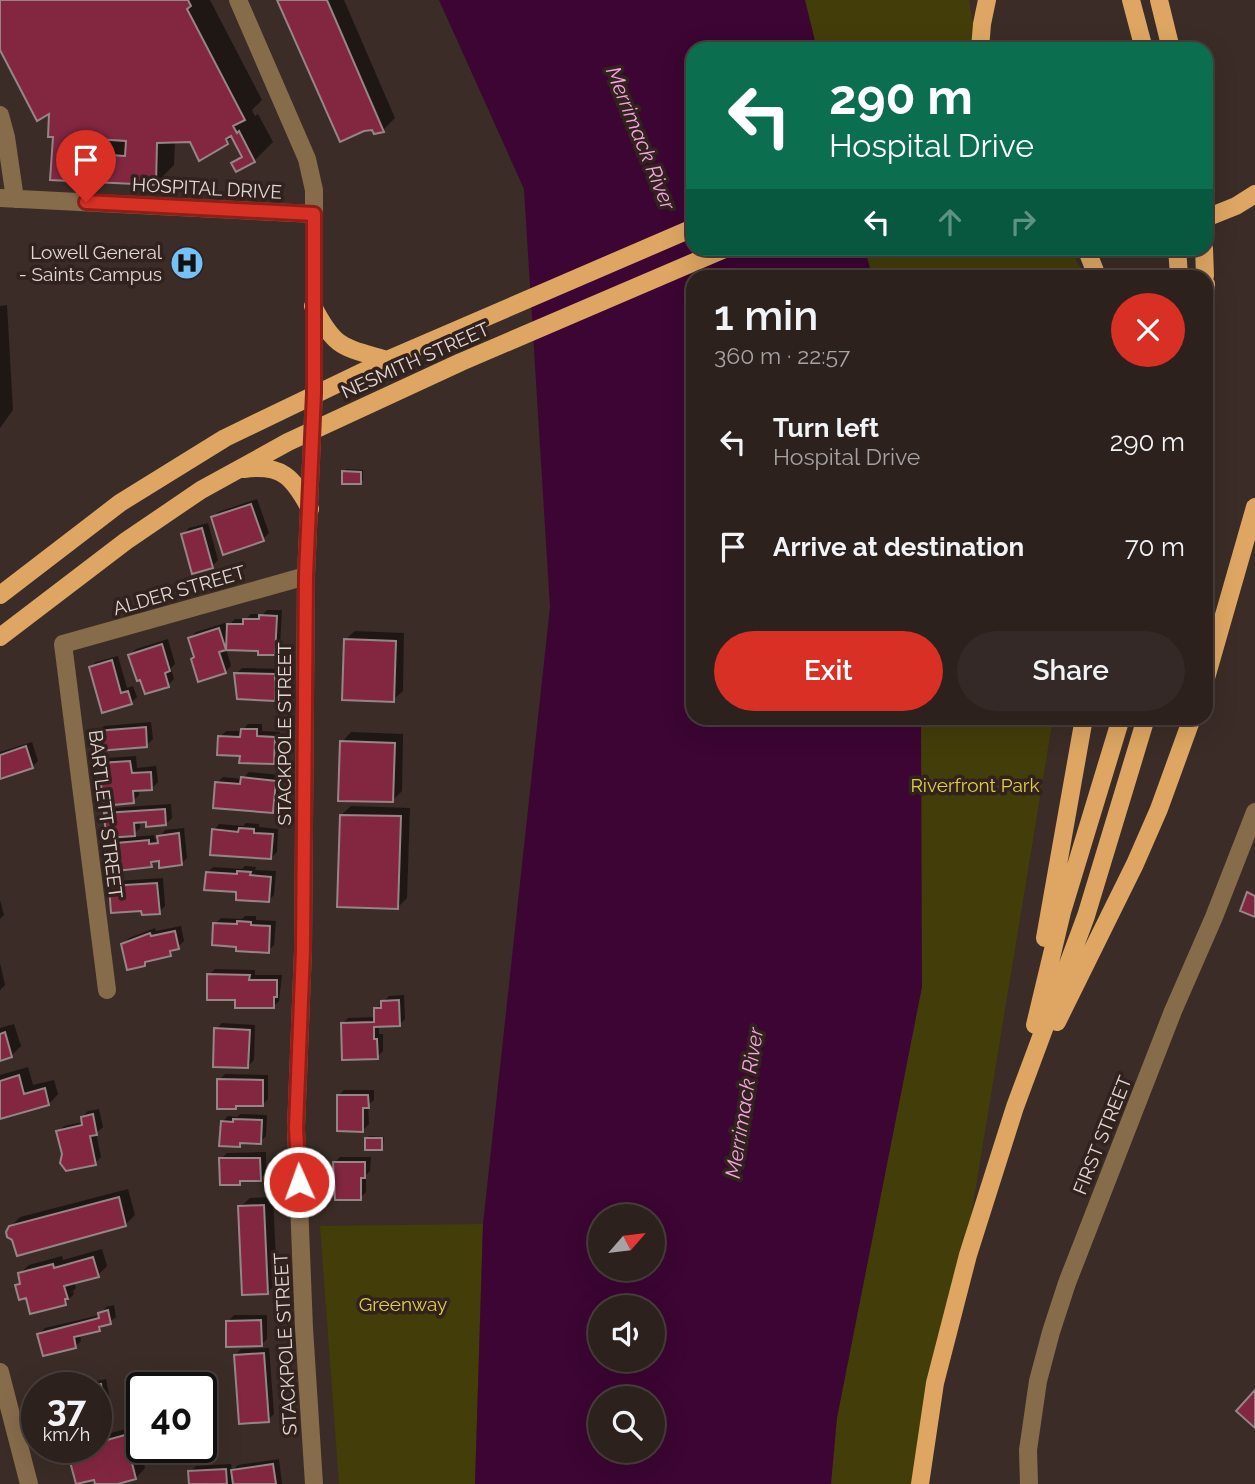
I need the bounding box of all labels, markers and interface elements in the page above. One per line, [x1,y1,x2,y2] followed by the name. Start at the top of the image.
[601,63,681,214] water label: Merrimack River
[829,68,973,125] text: 290 m
[714,70,805,161] icon: left
[829,127,1034,164] text: Hospital Drive
[56,130,116,202] pin
[67,141,105,179] icon: arrive
[132,173,282,203] street label: HOSPITAL DRIVE
[858,203,896,241] icon: left
[931,203,969,241] icon: ahead
[1004,203,1042,241] icon: right
[19,241,163,285] place label: Lowell General - Saints Campus
[168,244,206,282] hospital icon: Lowell General - Saints Campus
[714,291,818,340] text: 1 min
[1111,293,1185,367] button: close
[338,317,493,403] street label: NESMITH STREET
[714,342,850,369] text: 360 m · 22:57
[773,413,879,443] text: Turn left
[714,423,752,461] icon: left
[1110,427,1185,457] text: 290 m
[773,443,920,470] text: Hospital Drive
[714,528,752,566] icon: arrive
[773,532,1024,562] text: Arrive at destination
[1125,532,1185,562] text: 70 m
[110,560,248,619] street label: ALDER STREET
[714,631,943,711] button: Exit
[957,631,1185,711] button: Share
[273,642,295,826] street label: STACKPOLE STREET
[85,729,127,900] street label: BARTLETT STREET
[911,774,1040,796] park label: Riverfront Park
[720,1025,768,1180] water label: Merrimack River
[1068,1072,1136,1198] street label: FIRST STREET
[262,1145,336,1219] position arrow
[588,1204,665,1281] north arrow
[588,1204,665,1463] map controls
[269,1252,301,1436] street label: STACKPOLE STREET
[359,1293,447,1315] park label: Greenway
[588,1295,665,1372] button: sound
[126,1372,217,1463] speed limit sign: 40
[588,1386,665,1463] button: search
[47,1388,86,1429] text: 37
[43,1424,90,1445] text: km/h

